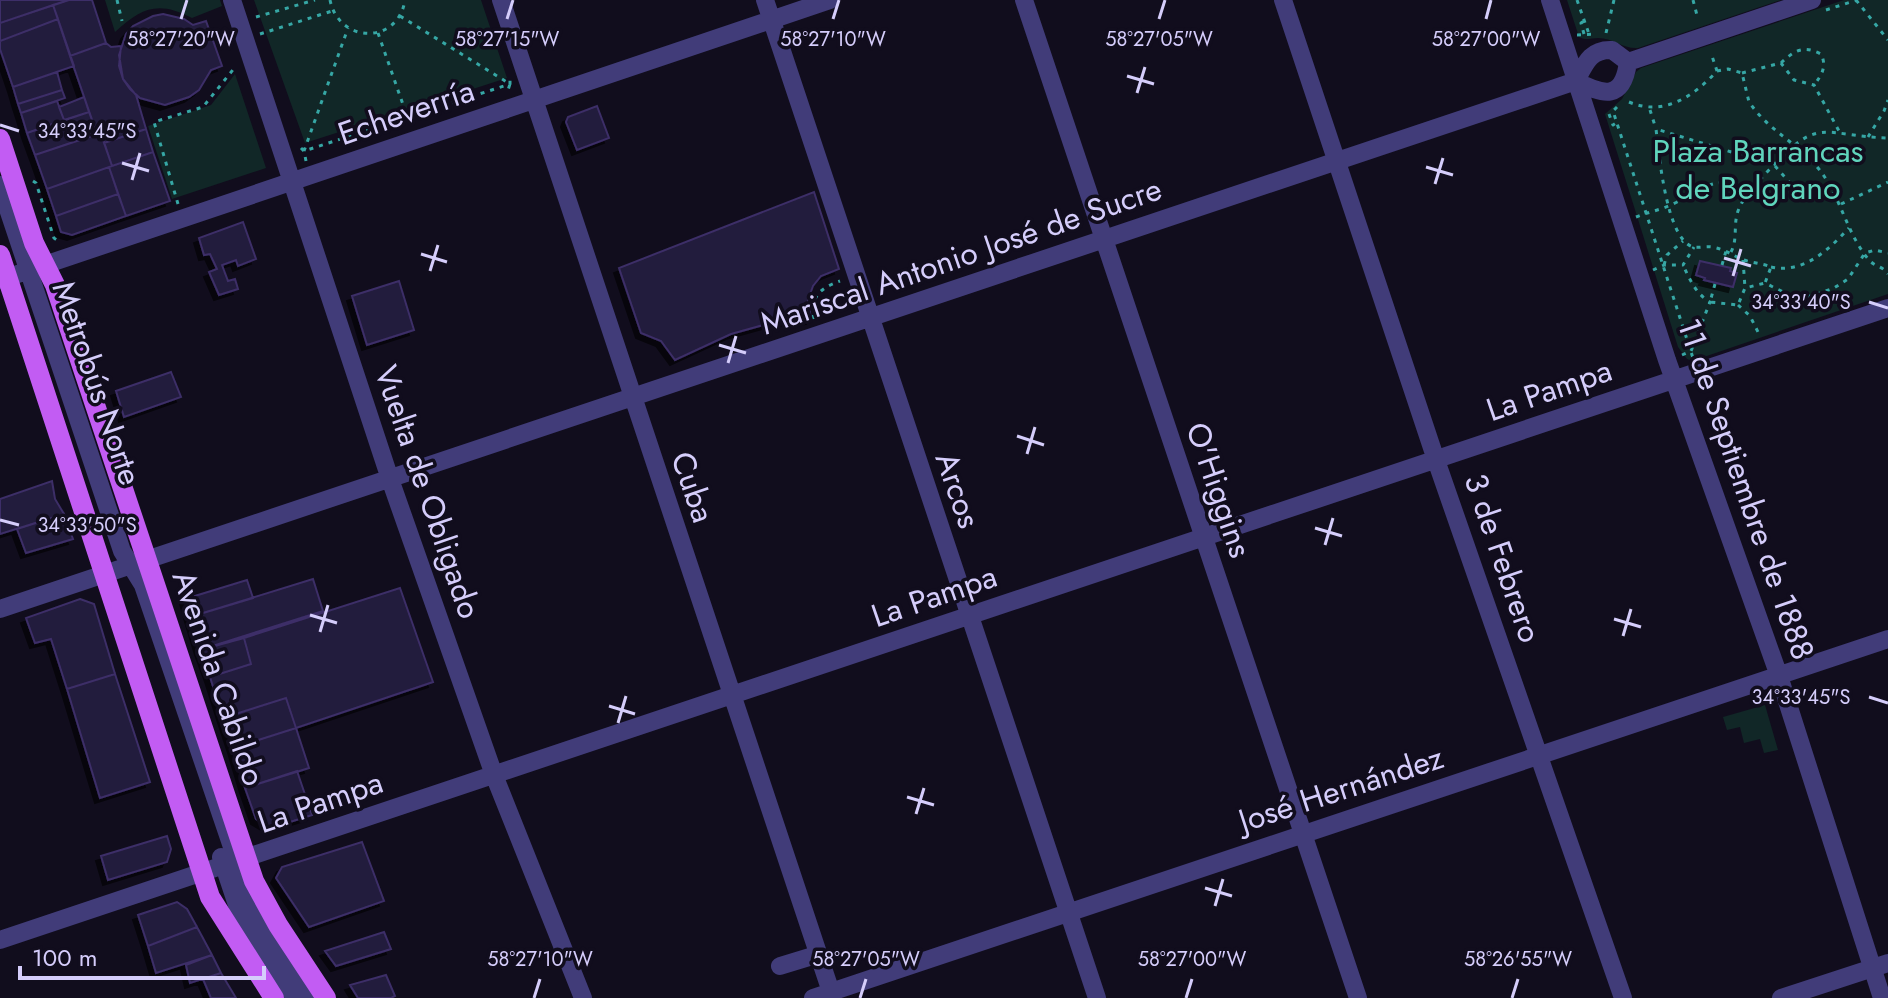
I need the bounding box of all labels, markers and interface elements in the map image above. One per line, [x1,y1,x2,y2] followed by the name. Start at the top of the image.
[127,25,235,54] text: 58°27'20"W
[455,25,560,54] text: 58°27'15"W
[780,25,886,54] text: 58°27'10"W
[1105,25,1213,54] text: 58°27'05"W
[1432,25,1540,54] text: 58°27'00"W
[332,67,480,157] street label: Echeverría
[38,117,136,146] text: 34°33'45"S
[1653,128,1863,211] park label: Plaza Barrancas de Belgrano
[754,166,1168,346] street label: Mariscal Antonio José de Sucre
[41,275,153,491] street label: Metrobús Norte
[1751,288,1851,317] text: 34°33'40"S
[1666,312,1826,666] street label: 11 de Septiembre de 1888
[1480,347,1618,433] street label: La Pampa
[363,359,493,625] street label: Vuelta de Obligado
[1174,416,1264,564] street label: O'Higgins
[659,445,727,529] street label: Cuba
[924,446,992,534] street label: Arcos
[1453,467,1553,649] street label: 3 de Febrero
[37,511,137,540] text: 34°33'50"S
[865,553,1003,639] street label: La Pampa
[161,564,277,792] street label: Avenida Cabildo
[1752,683,1850,712] text: 34°33'45"S
[1229,734,1449,845] street label: José Hernández
[251,759,389,845] street label: La Pampa
[20,930,264,980] scale bar
[32,940,98,975] text: 100 m
[487,945,593,974] text: 58°27'10"W
[812,945,920,974] text: 58°27'05"W
[1138,945,1246,974] text: 58°27'00"W
[1464,945,1572,974] text: 58°26'55"W

